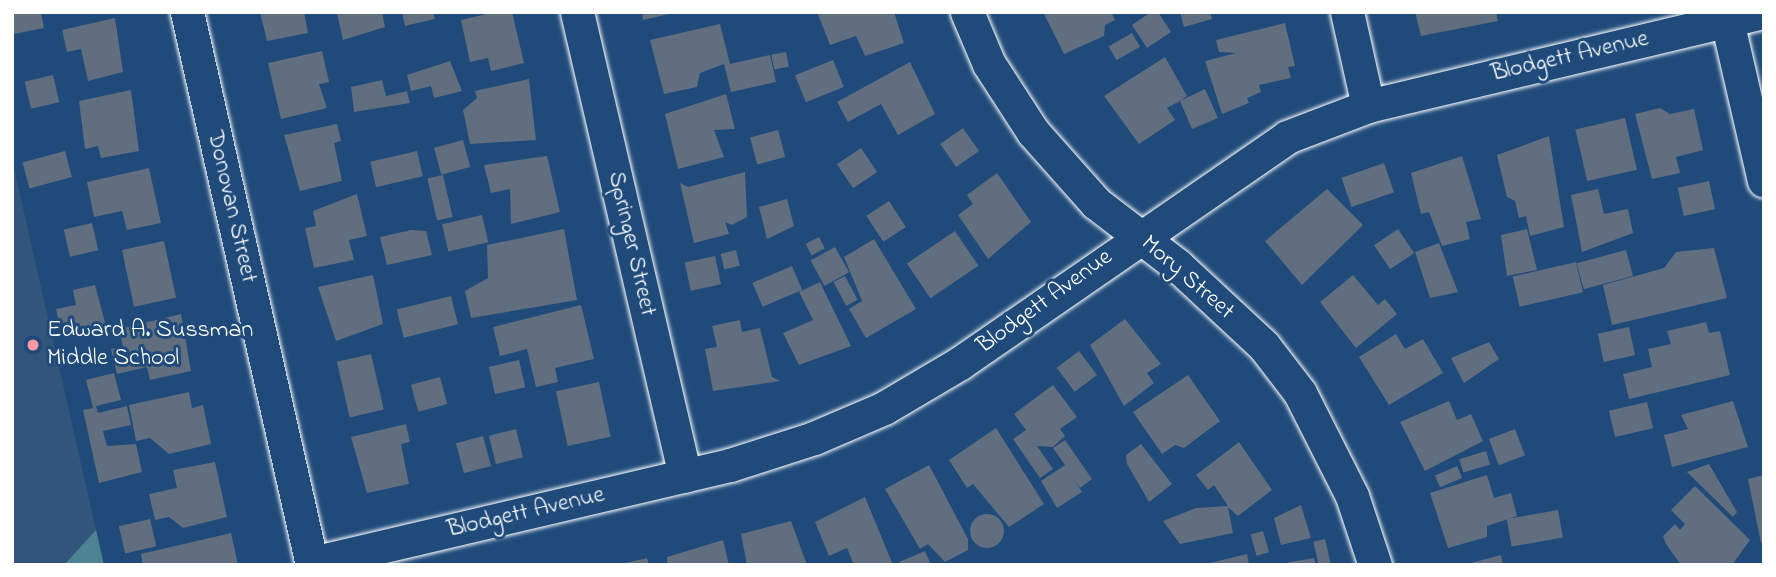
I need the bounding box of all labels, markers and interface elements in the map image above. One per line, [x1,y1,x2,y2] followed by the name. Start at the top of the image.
[1489,25,1651,89] street label: Blodgett Avenue
[200,128,262,286] street label: Donovan Street
[600,169,662,319] street label: Springer Street
[1134,230,1240,326] street label: Mory Street
[972,243,1118,361] street label: Blodgett Avenue
[47,317,253,373] place label: Edward A. Sussman Middle School
[25,337,41,353] marker: Edward A. Sussman Middle School
[445,481,607,545] street label: Blodgett Avenue

